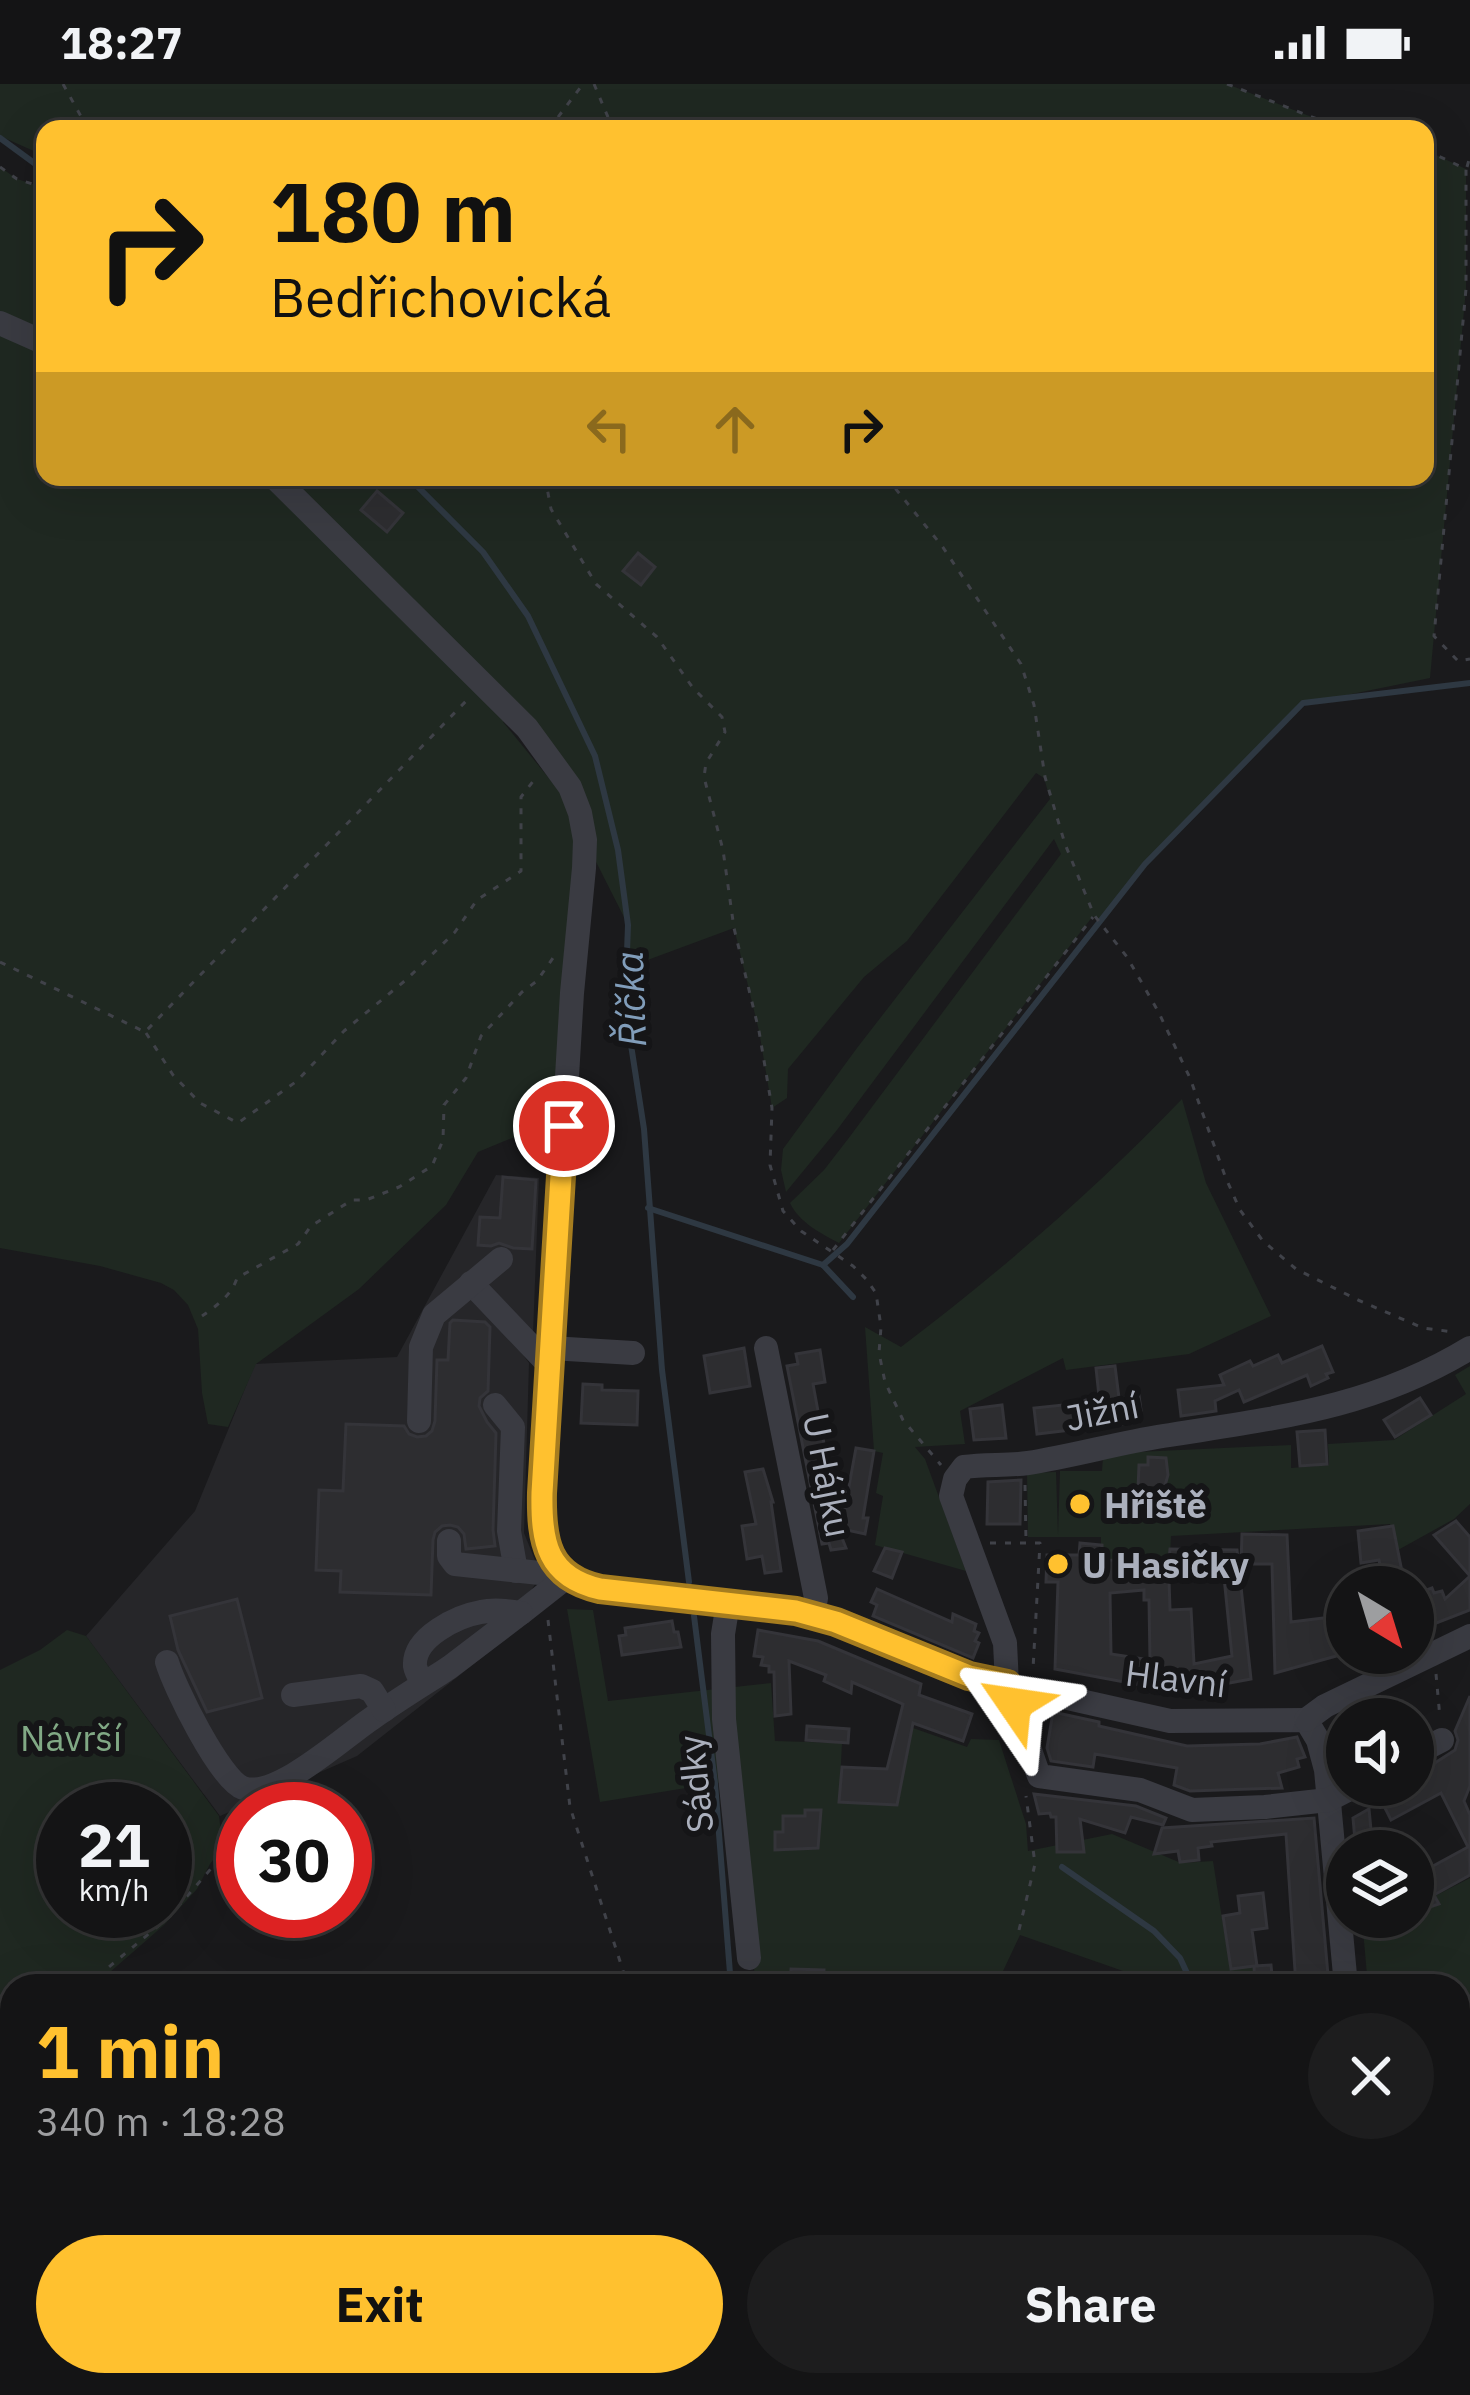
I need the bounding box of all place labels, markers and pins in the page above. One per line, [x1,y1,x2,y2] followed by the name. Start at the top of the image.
[513,1075,615,1177] pin
[1104,1481,1207,1528] place label: Hřiště
[1067,1491,1093,1517] marker: Hřiště
[1082,1541,1250,1588] place label: U Hasičky
[1045,1551,1071,1577] marker: U Hasičky

